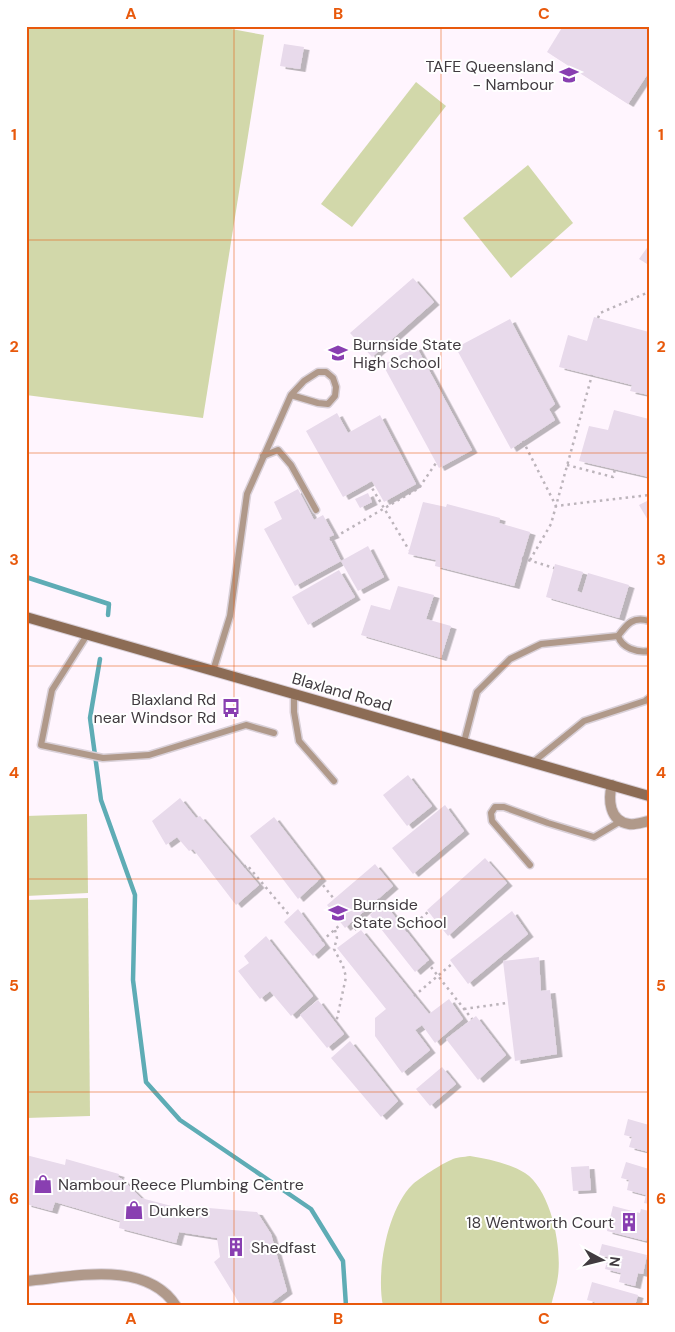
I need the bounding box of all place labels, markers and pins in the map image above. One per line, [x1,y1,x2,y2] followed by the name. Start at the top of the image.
[425,56,554,95] place label: TAFE Queensland - Nambour
[558,64,580,86] school or university icon: TAFE Queensland - Nambour
[353,334,461,373] place label: Burnside State High School
[327,342,349,364] school or university icon: Burnside State High School
[94,689,216,728] place label: Blaxland Rd near Windsor Rd
[220,697,242,719] bus stop icon: Blaxland Rd near Windsor Rd
[353,894,447,933] place label: Burnside State School
[327,902,349,924] school or university icon: Burnside State School
[32,1173,54,1195] shop icon: Nambour Reece Plumbing Centre
[58,1174,304,1195] place label: Nambour Reece Plumbing Centre
[123,1199,145,1221] shop icon: Dunkers
[149,1200,209,1221] place label: Dunkers
[618,1211,640,1233] building icon: 18 Wentworth Court
[466,1212,614,1233] place label: 18 Wentworth Court
[225,1236,247,1258] building icon: Shedfast
[251,1237,316,1258] place label: Shedfast

